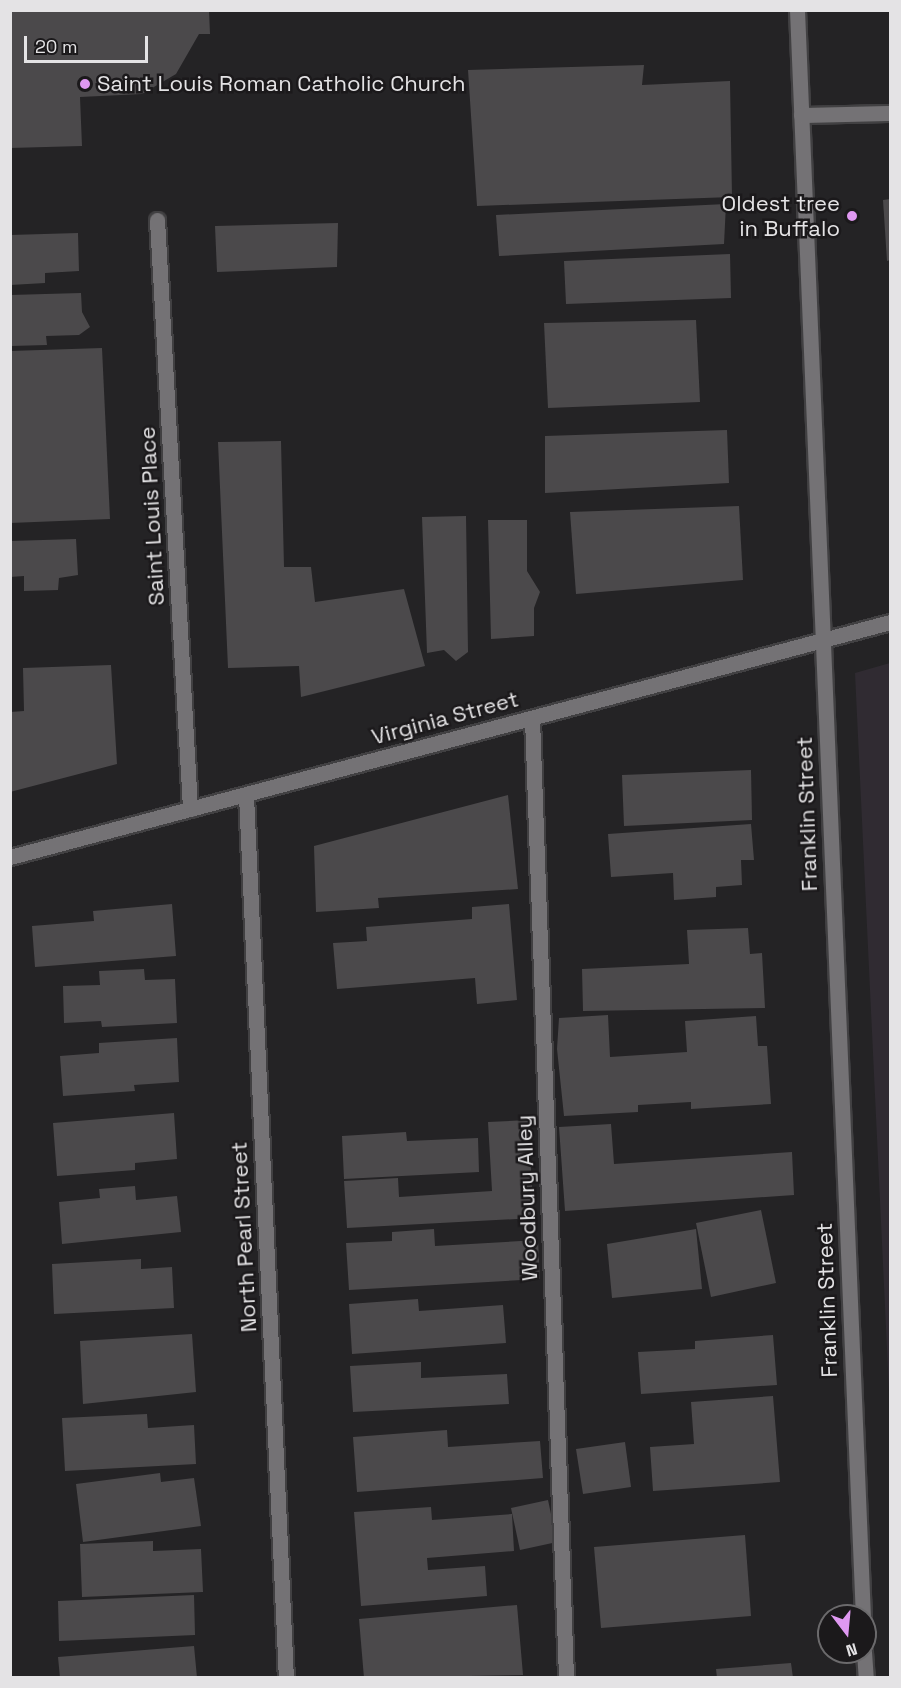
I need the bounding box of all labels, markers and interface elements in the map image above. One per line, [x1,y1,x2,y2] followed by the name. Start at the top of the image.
[27,24,152,62] scale bar
[35,35,78,58] text: 20 m
[97,71,466,97] place label: Saint Louis Roman Catholic Church
[78,77,92,91] marker: Saint Louis Roman Catholic Church
[722,190,840,242] place label: Oldest tree in Buffalo
[845,209,859,223] marker: Oldest tree in Buffalo
[134,426,170,606] street label: Saint Louis Place
[369,686,521,750] street label: Virginia Street
[791,736,823,892] street label: Franklin Street
[511,1114,543,1282] street label: Woodbury Alley
[226,1141,262,1333] street label: North Pearl Street
[811,1222,843,1378] street label: Franklin Street
[817,1604,877,1664] north arrow
[844,1638,860,1661] text: N

